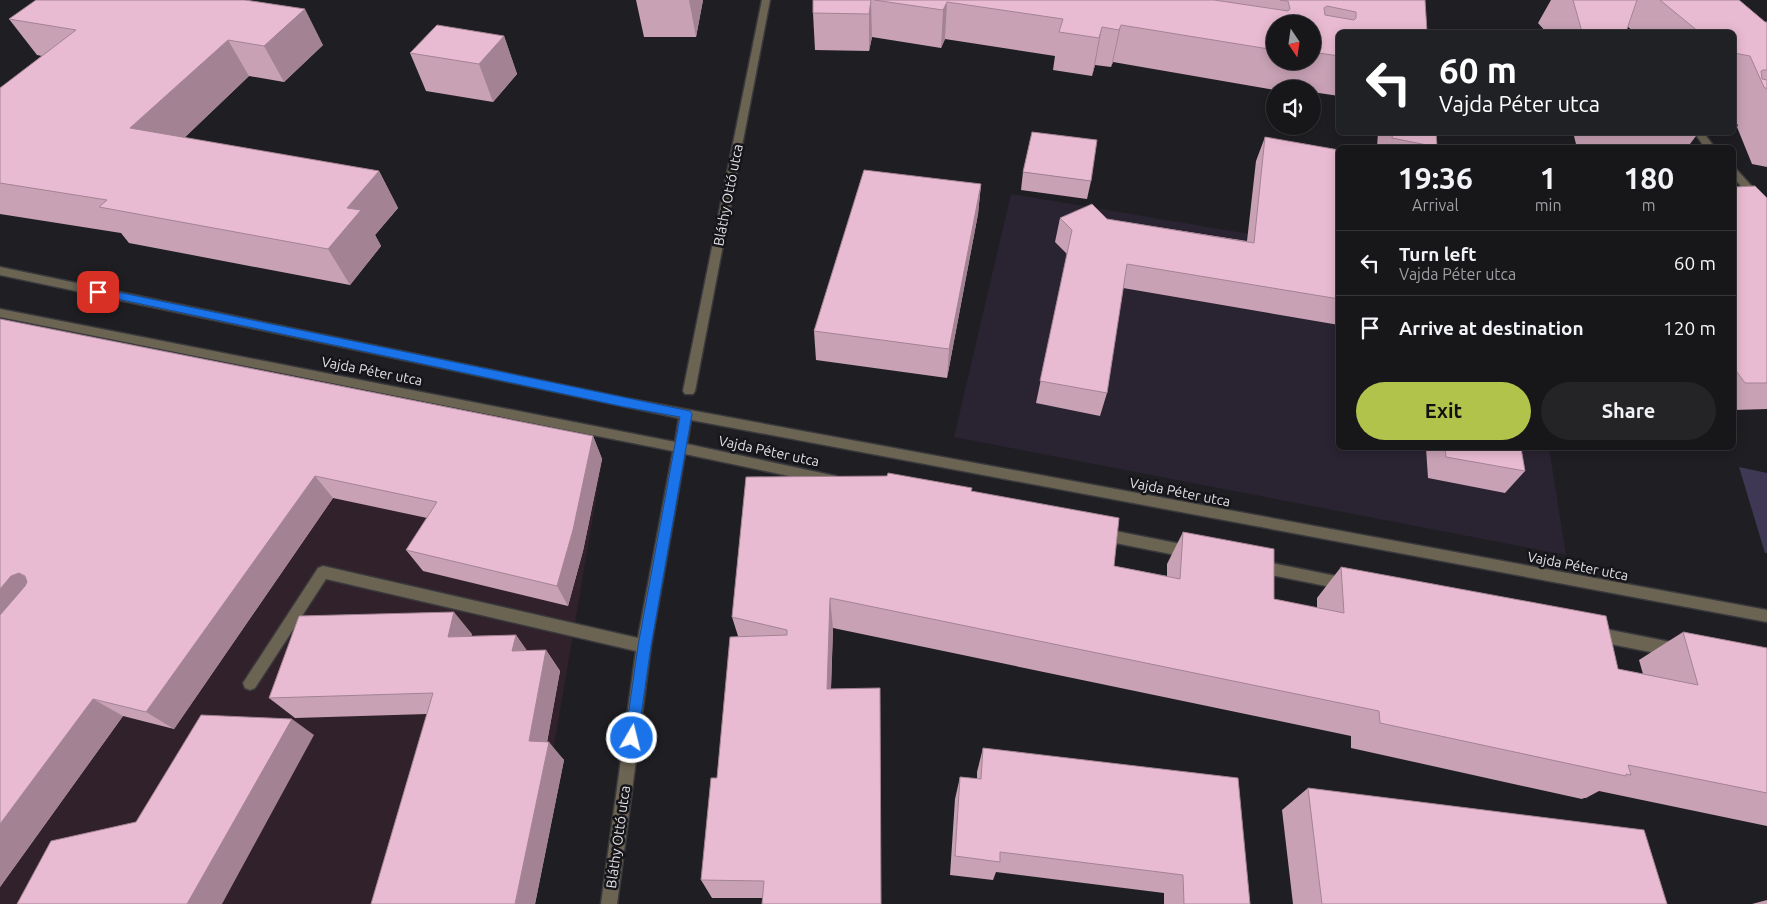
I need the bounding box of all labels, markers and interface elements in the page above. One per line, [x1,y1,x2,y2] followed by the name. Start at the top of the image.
[1266,15,1321,70] north arrow
[1266,15,1321,135] map controls
[1356,50,1421,115] icon: left
[1439,50,1517,90] text: 60 m
[1266,80,1321,135] button: sound
[1439,91,1600,116] text: Vajda Péter utca
[710,143,746,247] street label: Bláthy Ottó utca
[1398,161,1473,195] text: 19:36
[1540,161,1557,195] text: 1
[1623,161,1674,195] text: 180
[1412,196,1459,214] text: Arrival
[1535,196,1562,214] text: min
[1642,196,1656,214] text: m
[1399,243,1477,265] text: Turn left
[1356,249,1384,277] icon: left
[1674,252,1716,274] text: 60 m
[1399,265,1516,283] text: Vajda Péter utca
[77,271,119,313] pin
[84,278,112,306] icon: arrive
[1356,314,1384,342] icon: arrive
[1399,317,1584,339] text: Arrive at destination
[1663,317,1716,339] text: 120 m
[320,353,424,389] street label: Vajda Péter utca
[1356,382,1531,440] button: Exit
[1541,382,1716,440] button: Share
[717,433,821,469] street label: Vajda Péter utca
[1128,474,1232,510] street label: Vajda Péter utca
[1526,548,1630,584] street label: Vajda Péter utca
[605,711,657,763] position arrow
[603,785,633,889] street label: Bláthy Ottó utca

